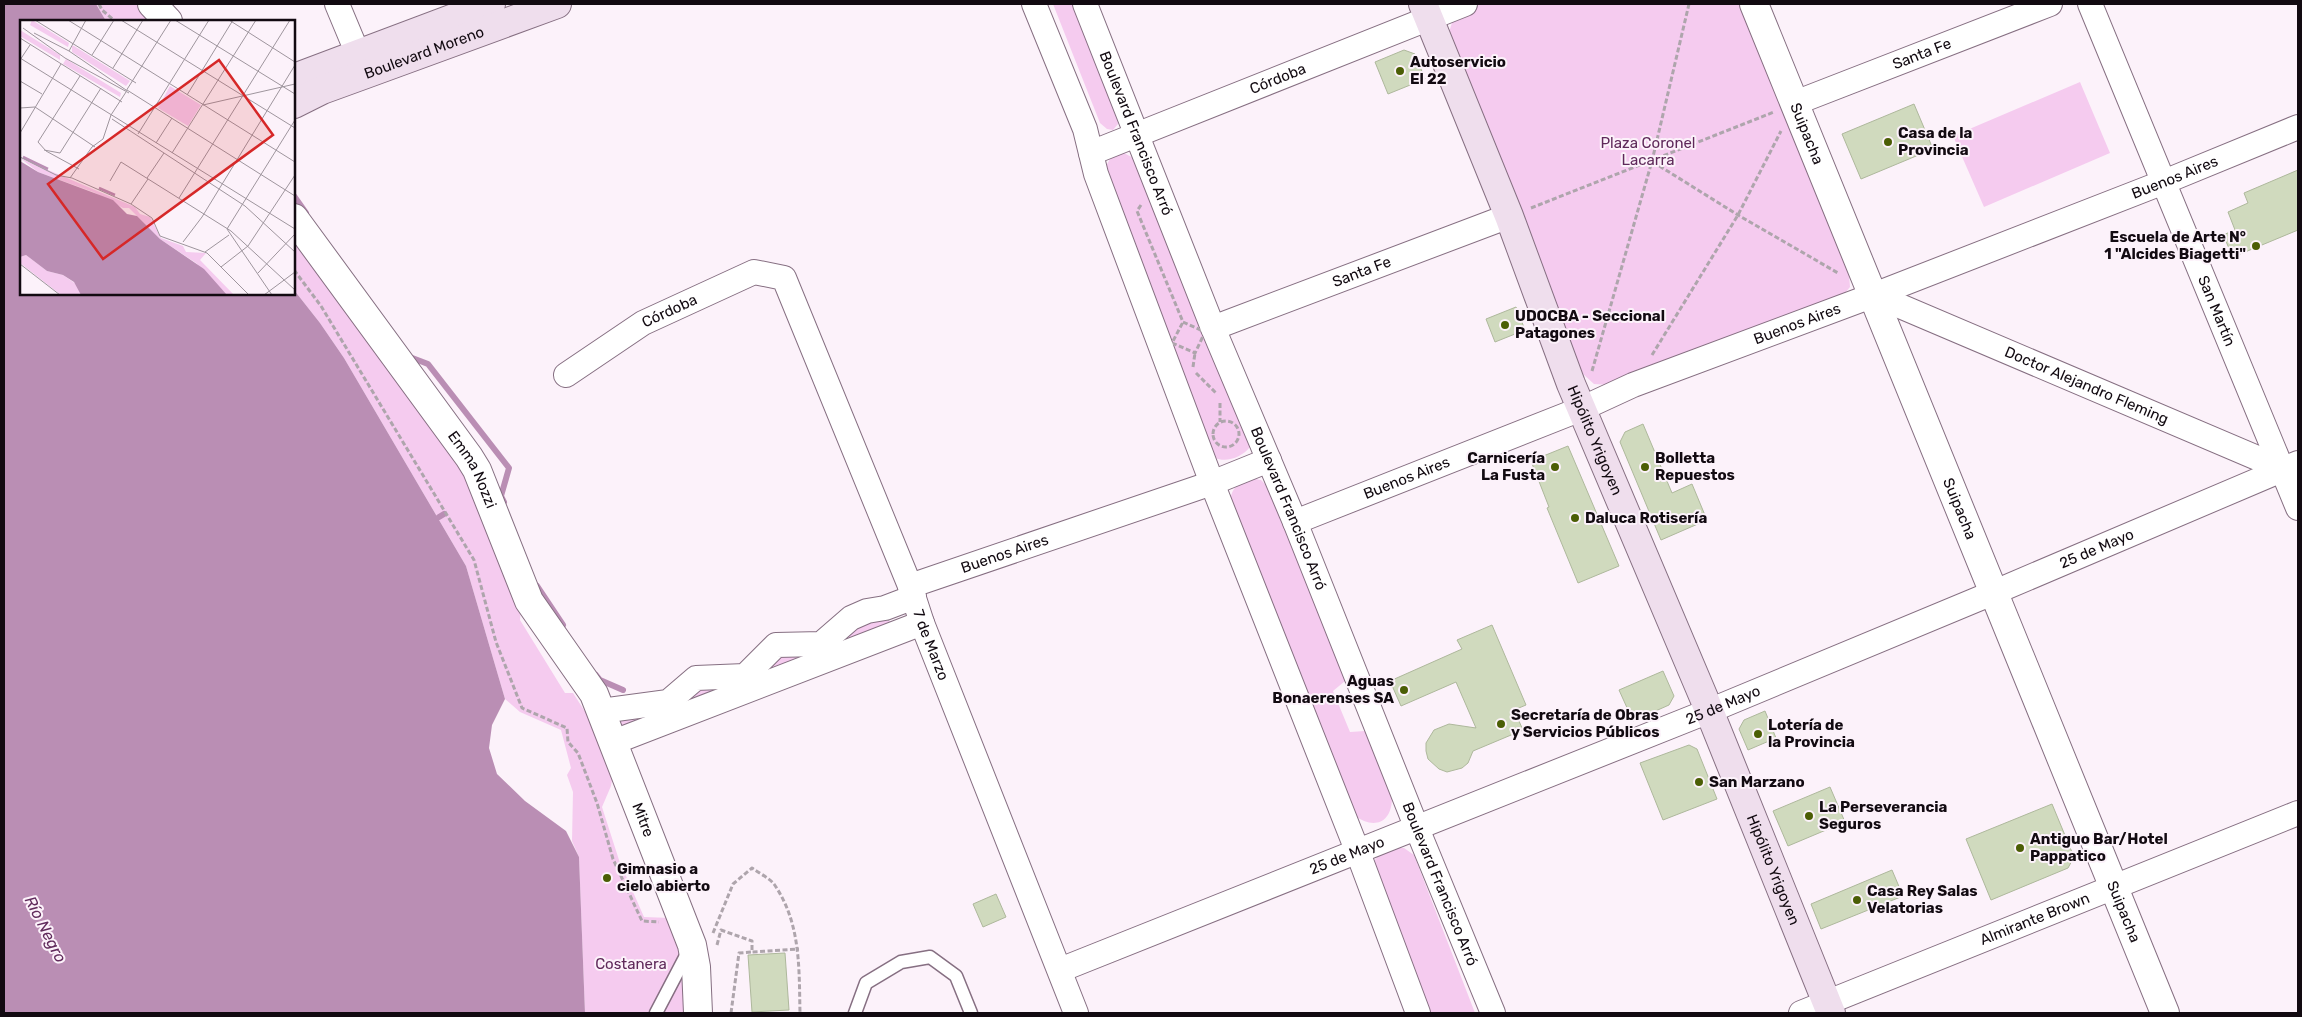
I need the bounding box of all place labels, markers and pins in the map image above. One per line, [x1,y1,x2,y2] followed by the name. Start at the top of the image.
[1410,53,1506,88] place label: Autoservicio El 22
[1394,65,1406,77] marker: Autoservicio El 22
[1898,124,1973,159] place label: Casa de la Provincia
[1882,136,1894,148] marker: Casa de la Provincia
[2104,228,2246,263] place label: Escuela de Arte N° 1 "Alcides Biagetti"
[2250,240,2262,252] marker: Escuela de Arte N° 1 "Alcides Biagetti"
[1515,307,1665,342] place label: UDOCBA - Seccional Patagones
[1499,319,1511,331] marker: UDOCBA - Seccional Patagones
[1467,449,1545,484] place label: Carnicería La Fusta
[1655,449,1735,484] place label: Bolletta Repuestos
[1549,461,1561,473] marker: Carnicería La Fusta
[1639,461,1651,473] marker: Bolletta Repuestos
[1585,509,1707,527] place label: Daluca Rotisería
[1569,512,1581,524] marker: Daluca Rotisería
[1272,672,1394,707] place label: Aguas Bonaerenses SA
[1398,684,1410,696] marker: Aguas Bonaerenses SA
[1511,706,1660,741] place label: Secretaría de Obras y Servicios Públicos
[1768,716,1855,751] place label: Lotería de la Provincia
[1495,718,1507,730] marker: Secretaría de Obras y Servicios Públicos
[1752,728,1764,740] marker: Lotería de la Provincia
[1709,773,1805,791] place label: San Marzano
[1693,776,1705,788] marker: San Marzano
[1819,798,1948,833] place label: La Perseverancia Seguros
[1803,810,1815,822] marker: La Perseverancia Seguros
[2030,830,2168,865] place label: Antiguo Bar/Hotel Pappatico
[2014,842,2026,854] marker: Antiguo Bar/Hotel Pappatico
[617,860,710,895] place label: Gimnasio a cielo abierto
[601,872,613,884] marker: Gimnasio a cielo abierto
[1867,882,1978,917] place label: Casa Rey Salas Velatorias
[1851,894,1863,906] marker: Casa Rey Salas Velatorias

